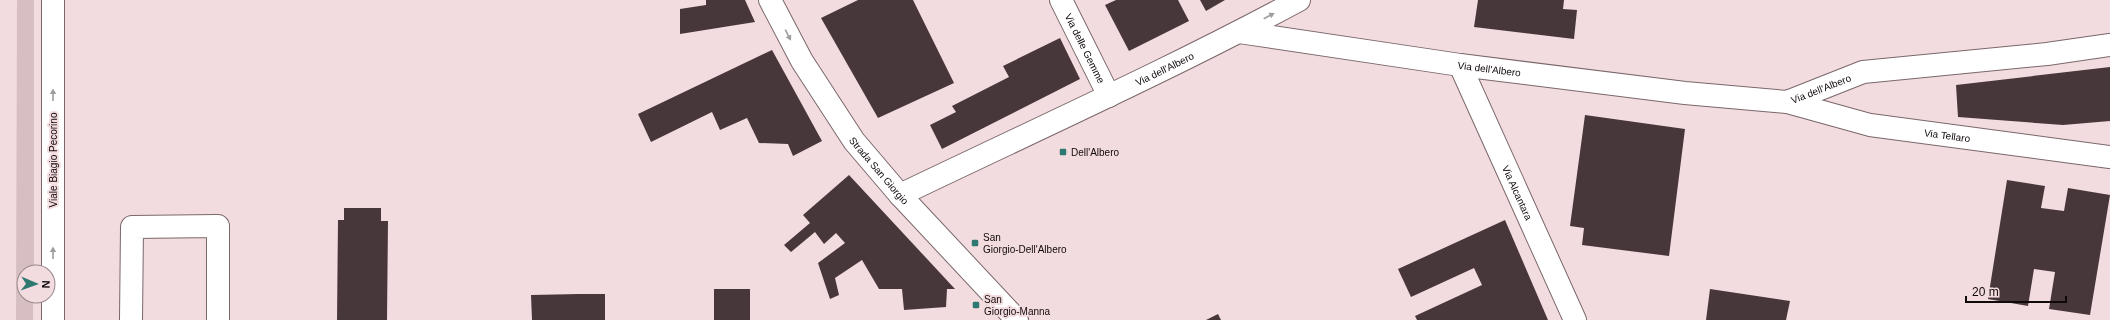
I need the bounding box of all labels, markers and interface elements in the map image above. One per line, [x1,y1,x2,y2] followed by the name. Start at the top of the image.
[1063,12,1107,86] street label: Via delle Gemme
[1263,13,1275,19] one-way arrow
[785,29,791,40] one-way arrow
[1134,50,1196,88] street label: Via dell'Albero
[1457,60,1522,79] street label: Via dell'Albero
[1789,72,1853,106] street label: Via dell'Albero
[50,88,56,101] one-way arrow
[48,112,59,207] street label: Viale Biagio Pecorino
[1923,127,1971,144] street label: Via Tellaro
[847,135,911,207] street label: Strada San Giorgio
[1058,147,1068,157] marker: Dell'Albero
[1071,147,1119,158] place label: Dell'Albero
[1500,164,1534,222] street label: Via Alcantara
[983,232,1067,255] place label: San Giorgio-Dell'Albero
[970,238,980,248] marker: San Giorgio-Dell'Albero
[50,246,56,259] one-way arrow
[16,264,56,304] north arrow
[1966,278,2066,304] scale bar
[40,280,52,289] text: N
[1972,285,1999,299] text: 20 m
[984,294,1051,317] place label: San Giorgio-Manna
[971,300,981,310] marker: San Giorgio-Manna

